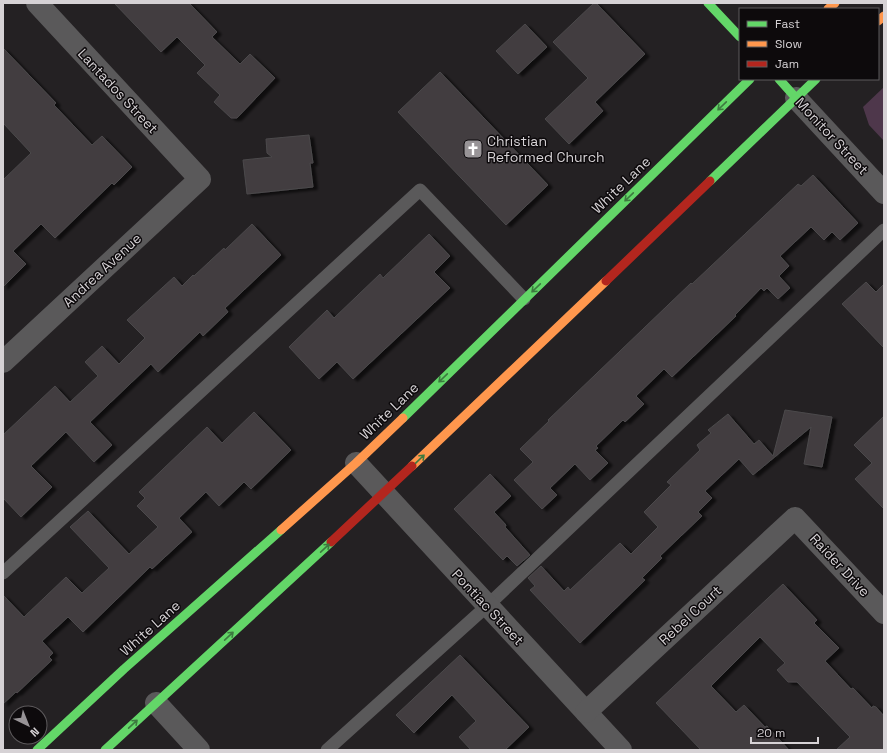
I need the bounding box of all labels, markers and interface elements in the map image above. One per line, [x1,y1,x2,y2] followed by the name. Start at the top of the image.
[739,8,879,80] legend
[775,16,800,32] text: Fast
[775,36,802,52] text: Slow
[74,45,162,137] street label: Lantados Street
[775,56,799,72] text: Jam
[792,94,872,178] street label: Monitor Street
[717,101,727,111] one-way arrow
[487,132,605,166] place label: Christian Reformed Church
[462,138,484,160] church icon: Christian Reformed Church
[588,153,654,217] street label: White Lane
[624,192,634,202] one-way arrow
[59,229,145,311] street label: Andrea Avenue
[531,283,541,293] one-way arrow
[438,373,448,383] one-way arrow
[356,379,422,443] street label: White Lane
[415,454,425,464] one-way arrow
[806,530,874,600] street label: Raider Drive
[320,543,330,552] one-way arrow
[448,565,528,649] street label: Pontiac Street
[655,581,725,649] street label: Rebel Court
[116,596,184,660] street label: White Lane
[224,631,234,640] one-way arrow
[8,705,48,745] north arrow
[128,719,139,728] one-way arrow
[751,719,818,745] scale bar
[27,725,42,740] text: N
[757,725,785,741] text: 20 m

